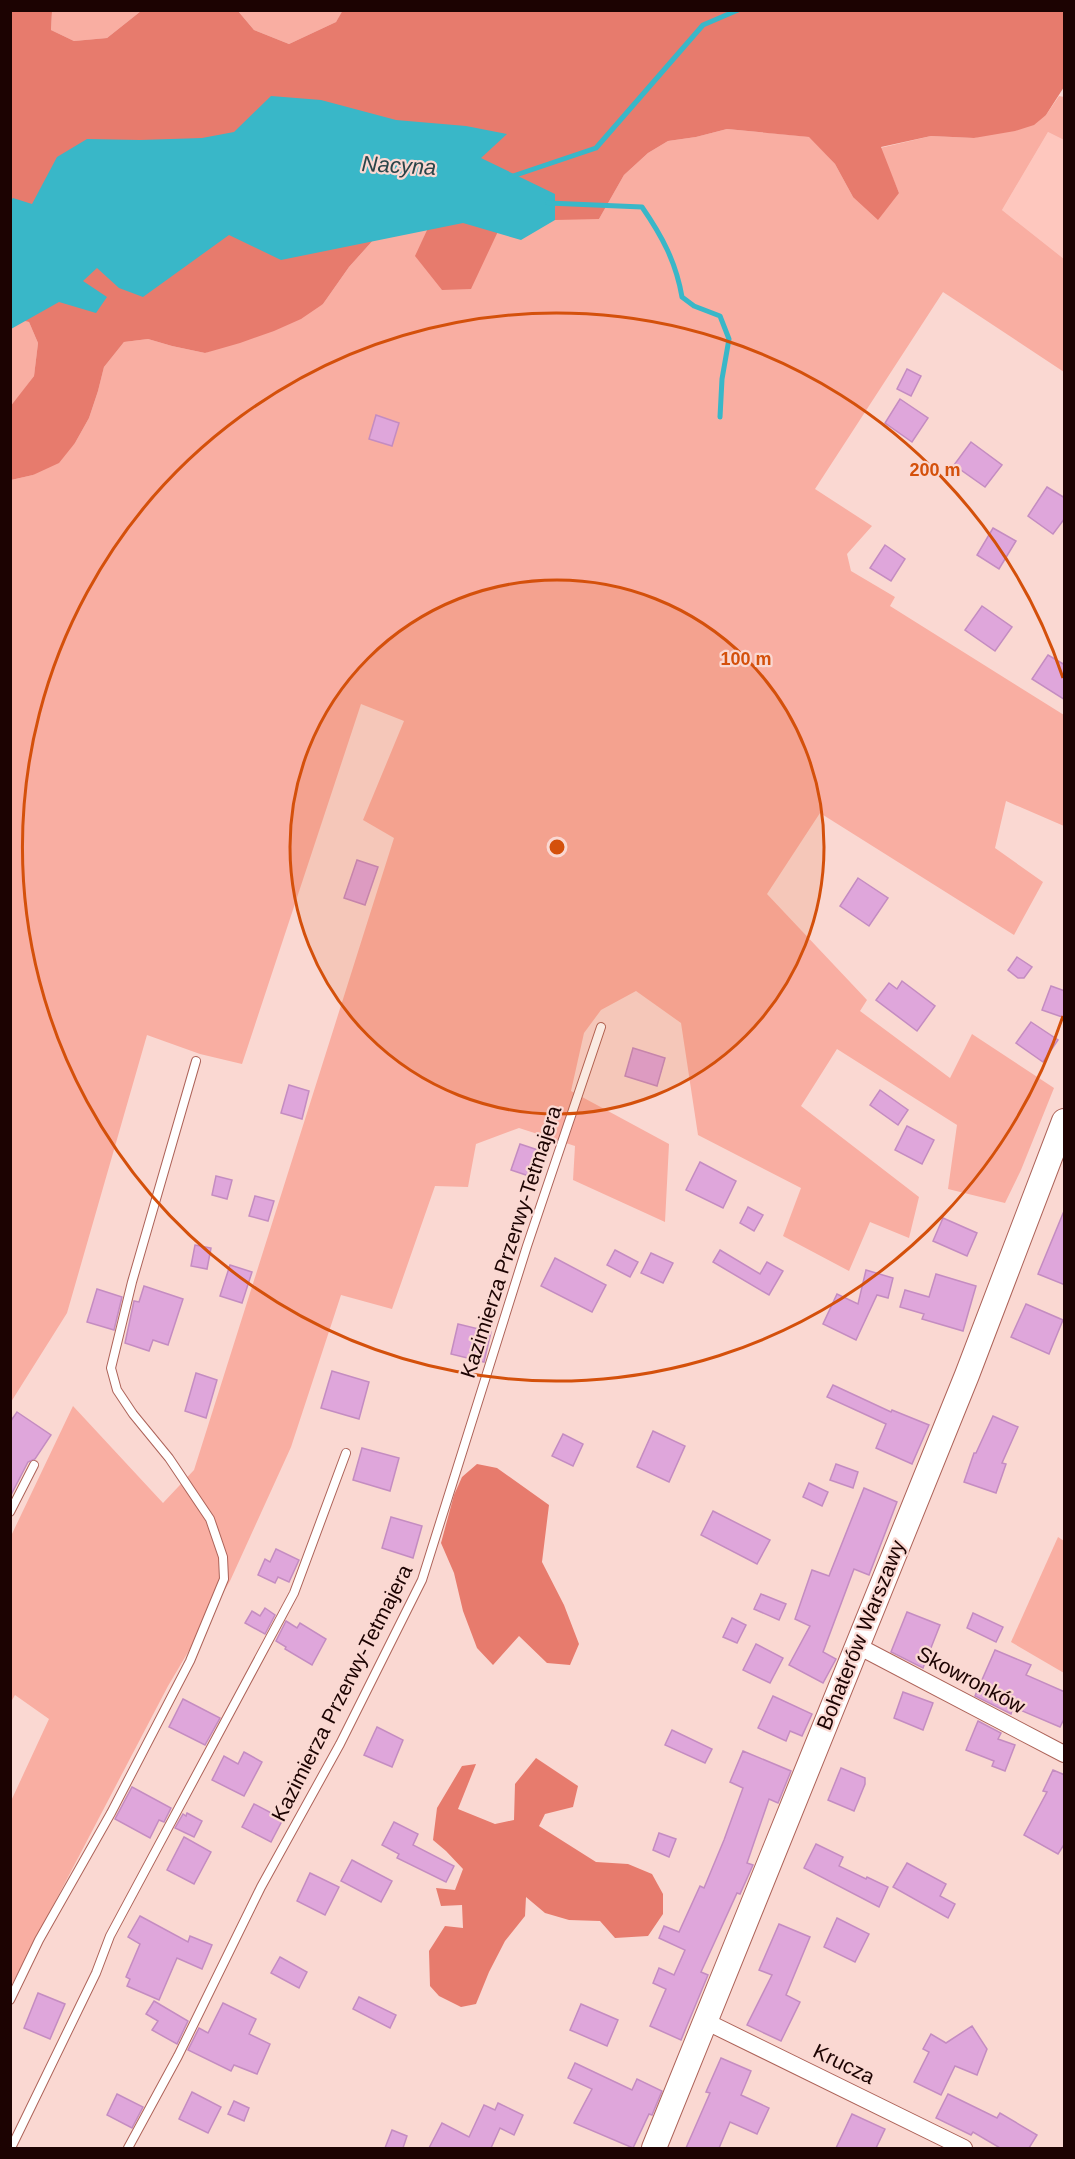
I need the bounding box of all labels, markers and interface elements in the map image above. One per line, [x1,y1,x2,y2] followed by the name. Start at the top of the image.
[361,151,437,180] water label: Nacyna
[909,460,961,480] text: 200 m
[720,649,772,669] text: 100 m
[547,837,567,857] centre of rings
[456,1103,566,1381] street label: Kazimierza Przerwy-Tetmajera
[812,1536,909,1733] street label: Bohaterów Warszawy
[267,1560,417,1825] street label: Kazimierza Przerwy-Tetmajera
[913,1641,1030,1718] street label: Skowronków
[810,2039,879,2088] street label: Krucza

